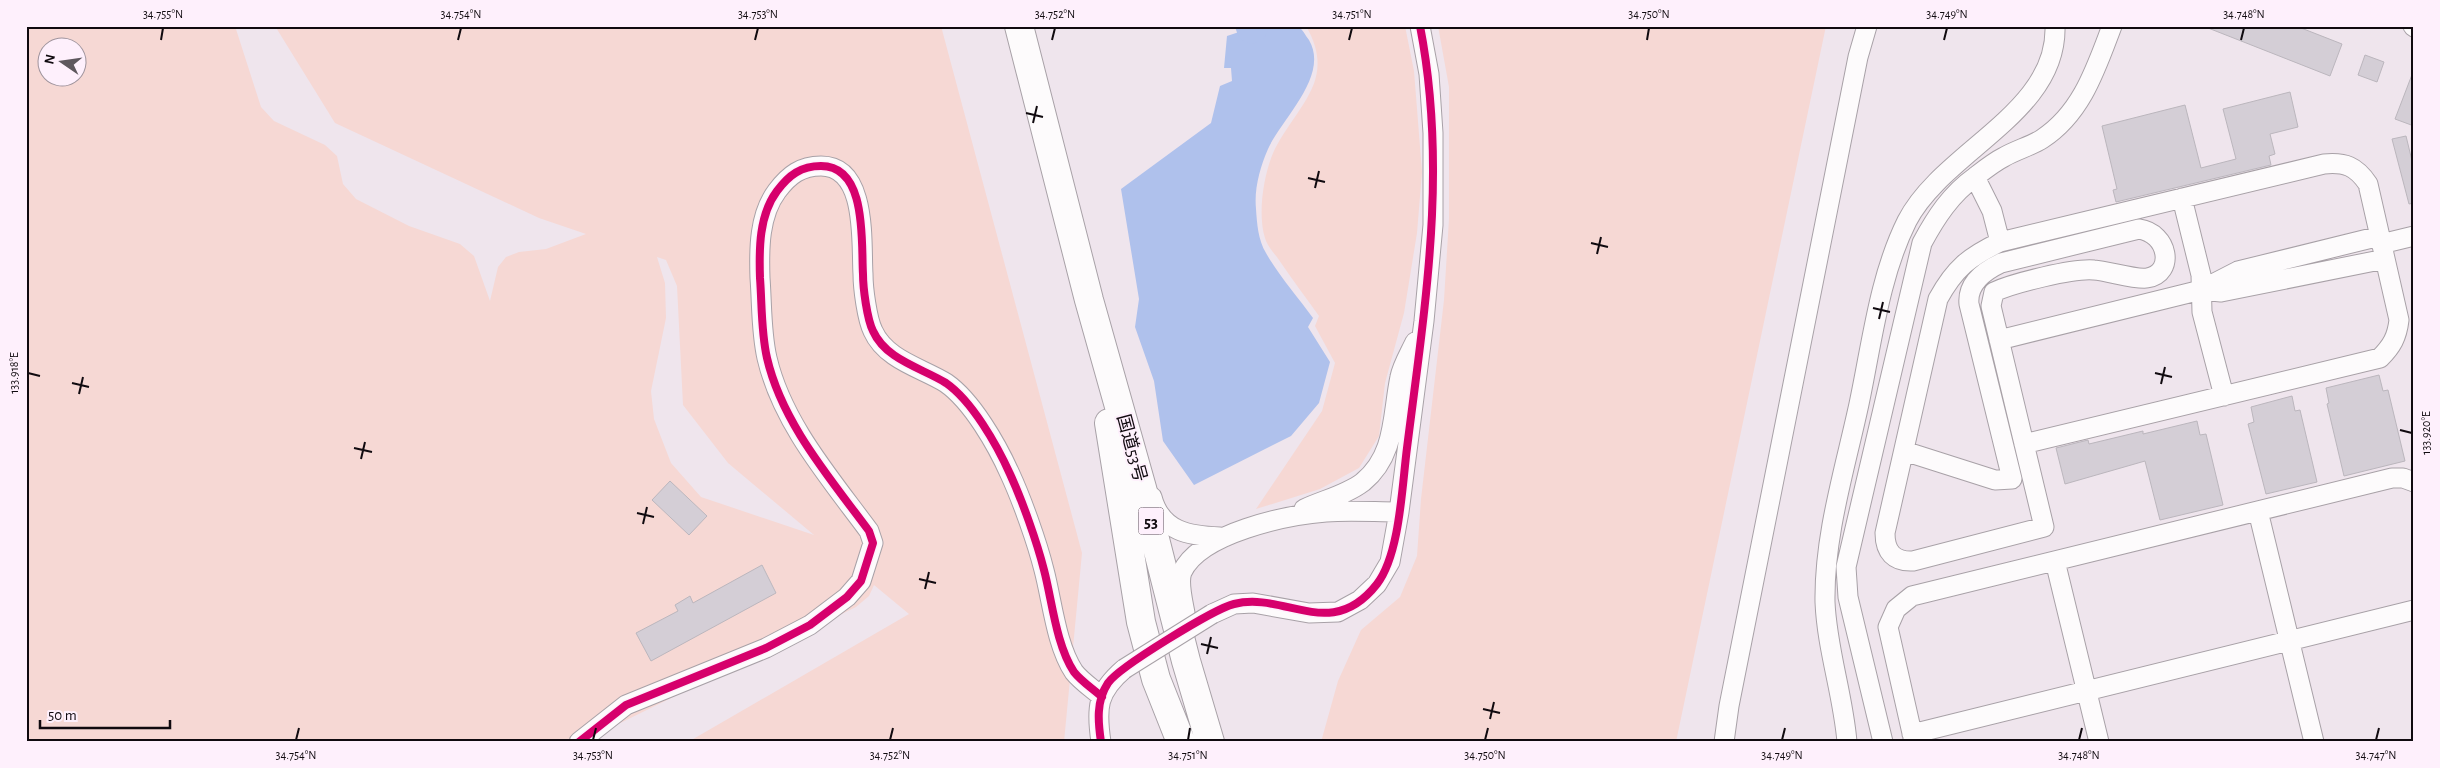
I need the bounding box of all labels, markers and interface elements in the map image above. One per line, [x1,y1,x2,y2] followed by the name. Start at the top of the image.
[143,8,183,20] text: 34.755°N
[441,8,481,20] text: 34.754°N
[738,8,778,20] text: 34.753°N
[1035,8,1075,20] text: 34.752°N
[1332,8,1372,20] text: 34.751°N
[1628,8,1670,20] text: 34.750°N
[1926,8,1968,20] text: 34.749°N
[2223,8,2265,20] text: 34.748°N
[38,38,88,88] north arrow
[42,53,58,66] text: N
[8,352,20,394] text: 133.918°E
[2420,411,2432,455] text: 133.920°E
[1113,412,1151,484] street label: 国道53号
[1138,508,1164,534] road number: 53
[40,698,170,730] scale bar
[48,708,77,723] text: 50 m
[276,749,316,761] text: 34.754°N
[573,749,613,761] text: 34.753°N
[870,749,910,761] text: 34.752°N
[1168,749,1208,761] text: 34.751°N
[1464,749,1506,761] text: 34.750°N
[1761,749,1803,761] text: 34.749°N
[2058,749,2100,761] text: 34.748°N
[2356,749,2396,761] text: 34.747°N

